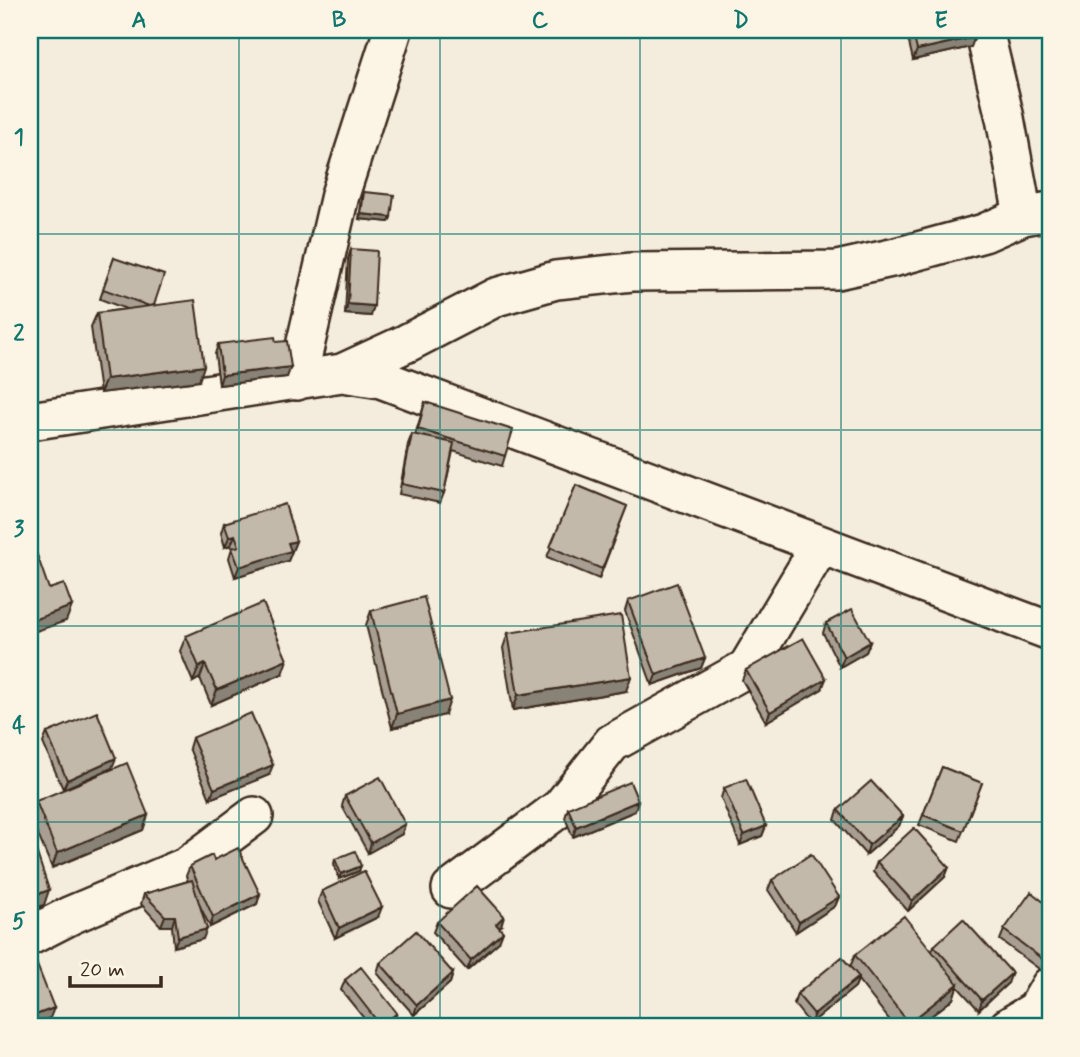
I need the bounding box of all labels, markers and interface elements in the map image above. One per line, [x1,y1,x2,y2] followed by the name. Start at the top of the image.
[131,6,147,36] text: A
[332,6,347,36] text: B
[532,6,549,36] text: C
[733,6,749,36] text: D
[934,6,948,36] text: E
[14,123,24,153] text: 1
[13,319,25,349] text: 2
[14,515,25,545] text: 3
[12,711,26,741] text: 4
[12,907,26,937] text: 5
[70,945,161,989] scale bar
[80,956,125,984] text: 20 m

